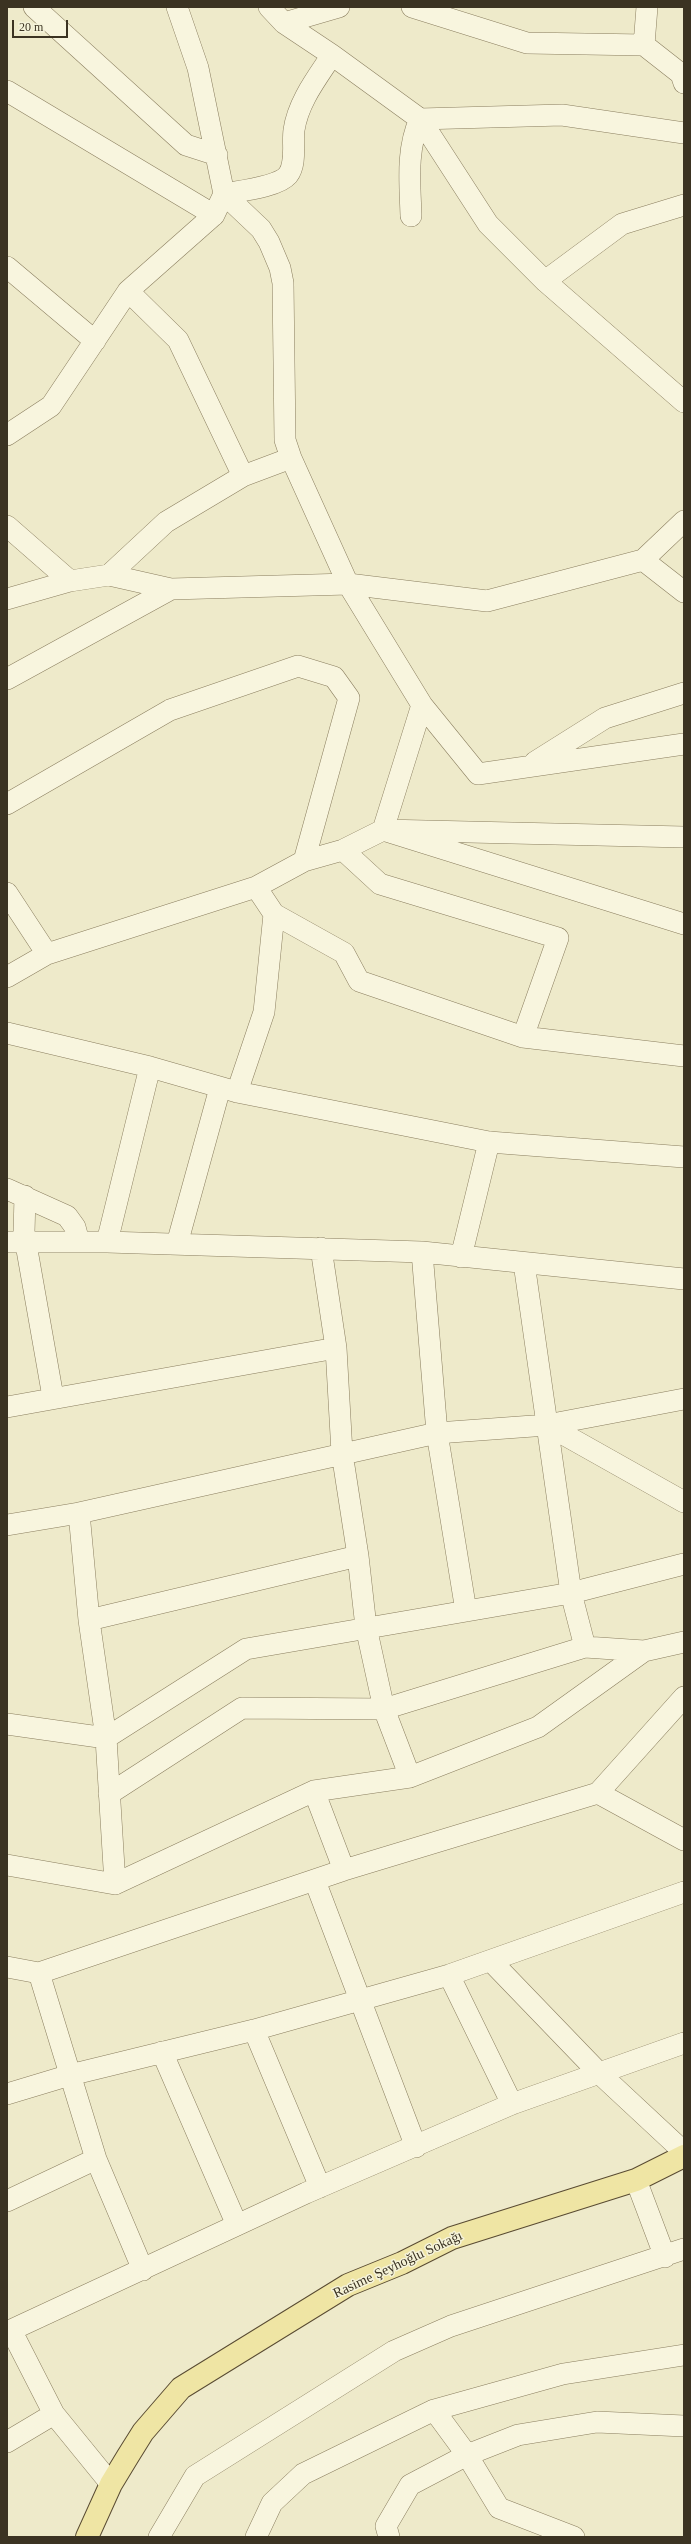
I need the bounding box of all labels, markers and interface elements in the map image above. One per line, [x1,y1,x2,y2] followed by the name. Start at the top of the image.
[14,12,70,38] scale bar
[19,20,43,34] text: 20 m
[331,2228,465,2302] street label: Rasime Şeyhoğlu Sokağı

